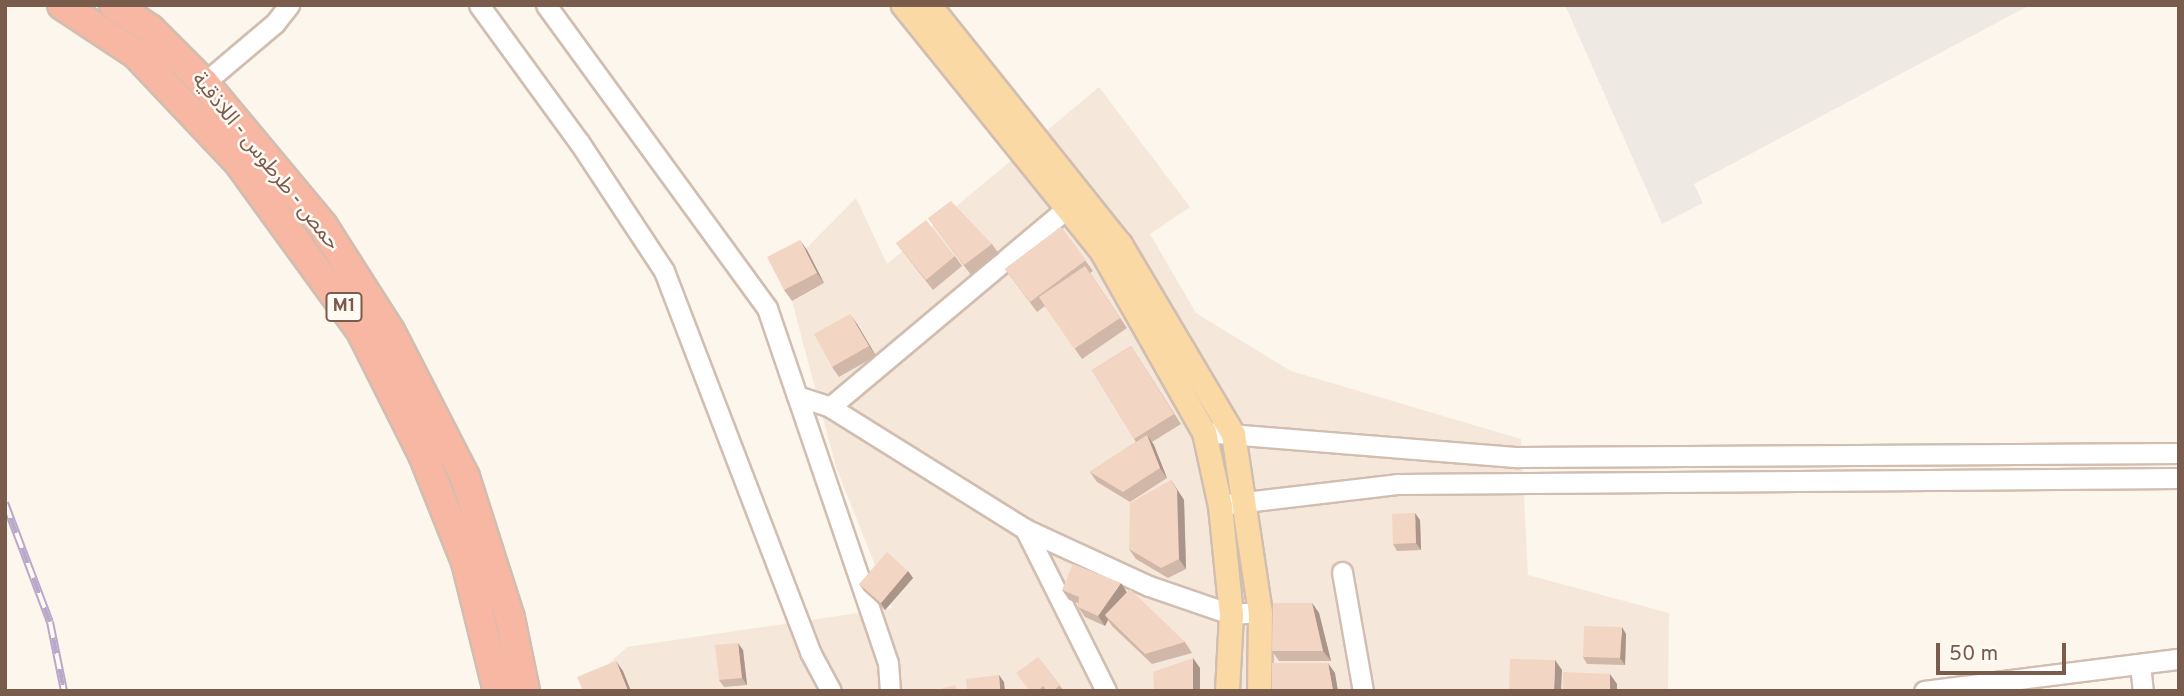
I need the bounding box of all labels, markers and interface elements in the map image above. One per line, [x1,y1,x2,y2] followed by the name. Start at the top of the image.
[186,68,344,256] street label: حمص - طرطوس - اللاذقية
[325,292,363,322] road number: M1
[1939,630,2068,674] scale bar
[1949,641,1998,668] text: 50 m

